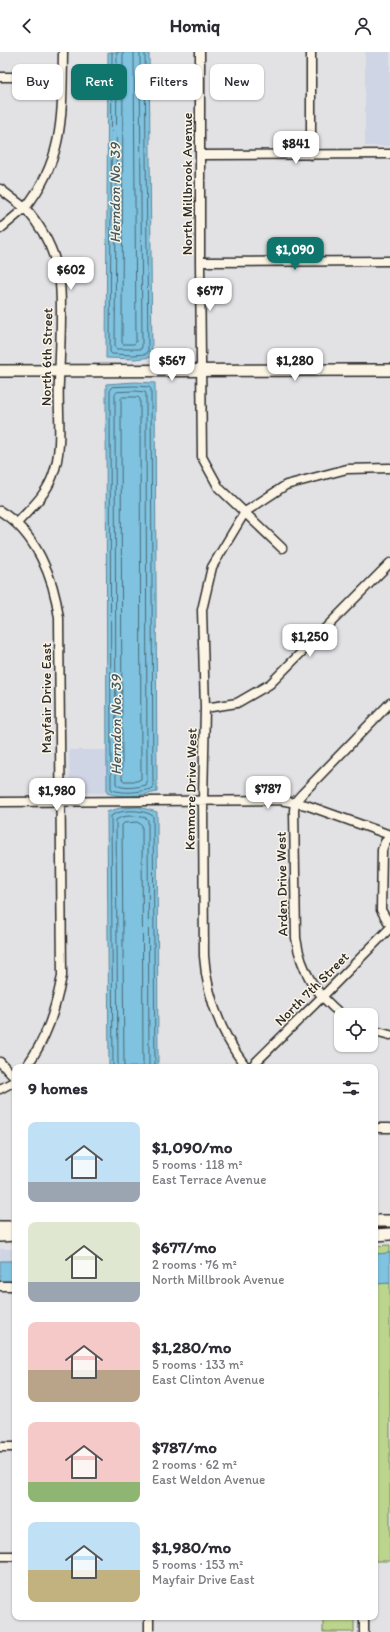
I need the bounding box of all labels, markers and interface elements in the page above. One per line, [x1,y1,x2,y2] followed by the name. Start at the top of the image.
[16,15,38,37] icon: back
[170,15,220,37] text: Homiq
[352,15,374,37] icon: person
[12,64,63,100] chip: Buy
[71,64,127,100] chip: Rent
[135,64,202,100] chip: Filters
[210,64,264,100] chip: New
[179,112,196,255] street label: North Millbrook Avenue
[272,131,320,165] pin: $841
[282,136,310,151] text: $841
[106,142,124,243] water label: Herndon No. 39
[262,237,328,271] pin: $1,090
[276,242,314,257] text: $1,090
[47,257,95,291] pin: $602
[57,262,85,277] text: $602
[186,278,234,312] pin: $677
[197,283,223,298] text: $677
[38,308,56,406] street label: North 6th Street
[148,348,196,382] pin: $567
[262,348,328,382] pin: $1,280
[159,353,185,368] text: $567
[276,353,314,368] text: $1,280
[277,624,343,658] pin: $1,250
[291,629,329,644] text: $1,250
[38,643,55,753] street label: Mayfair Drive East
[107,674,125,775] water label: Herndon No. 39
[181,728,201,850] street label: Kenmore Drive West
[244,776,292,810] pin: $787
[24,778,90,812] pin: $1,980
[255,781,281,796] text: $787
[38,783,76,798] text: $1,980
[273,831,291,937] street label: Arden Drive West
[271,948,353,1030] street label: North 7th Street
[334,1008,378,1052] map controls
[334,1008,378,1052] button: locate
[340,1077,362,1099] icon: filters
[28,1078,88,1098] text: 9 homes
[152,1137,232,1157] text: $1,090/mo
[60,1138,108,1186] icon: home
[152,1157,243,1172] text: 5 rooms · 118 m²
[152,1172,266,1187] text: East Terrace Avenue
[152,1237,217,1257] text: $677/mo
[60,1238,108,1286] icon: home
[152,1257,237,1272] text: 2 rooms · 76 m²
[152,1272,285,1287] text: North Millbrook Avenue
[152,1337,231,1357] text: $1,280/mo
[60,1338,108,1386] icon: home
[152,1357,244,1372] text: 5 rooms · 133 m²
[152,1372,265,1387] text: East Clinton Avenue
[152,1437,217,1457] text: $787/mo
[60,1438,108,1486] icon: home
[152,1457,237,1472] text: 2 rooms · 62 m²
[152,1472,265,1487] text: East Weldon Avenue
[152,1537,231,1557] text: $1,980/mo
[60,1538,108,1586] icon: home
[152,1557,243,1572] text: 5 rooms · 153 m²
[152,1572,255,1587] text: Mayfair Drive East

